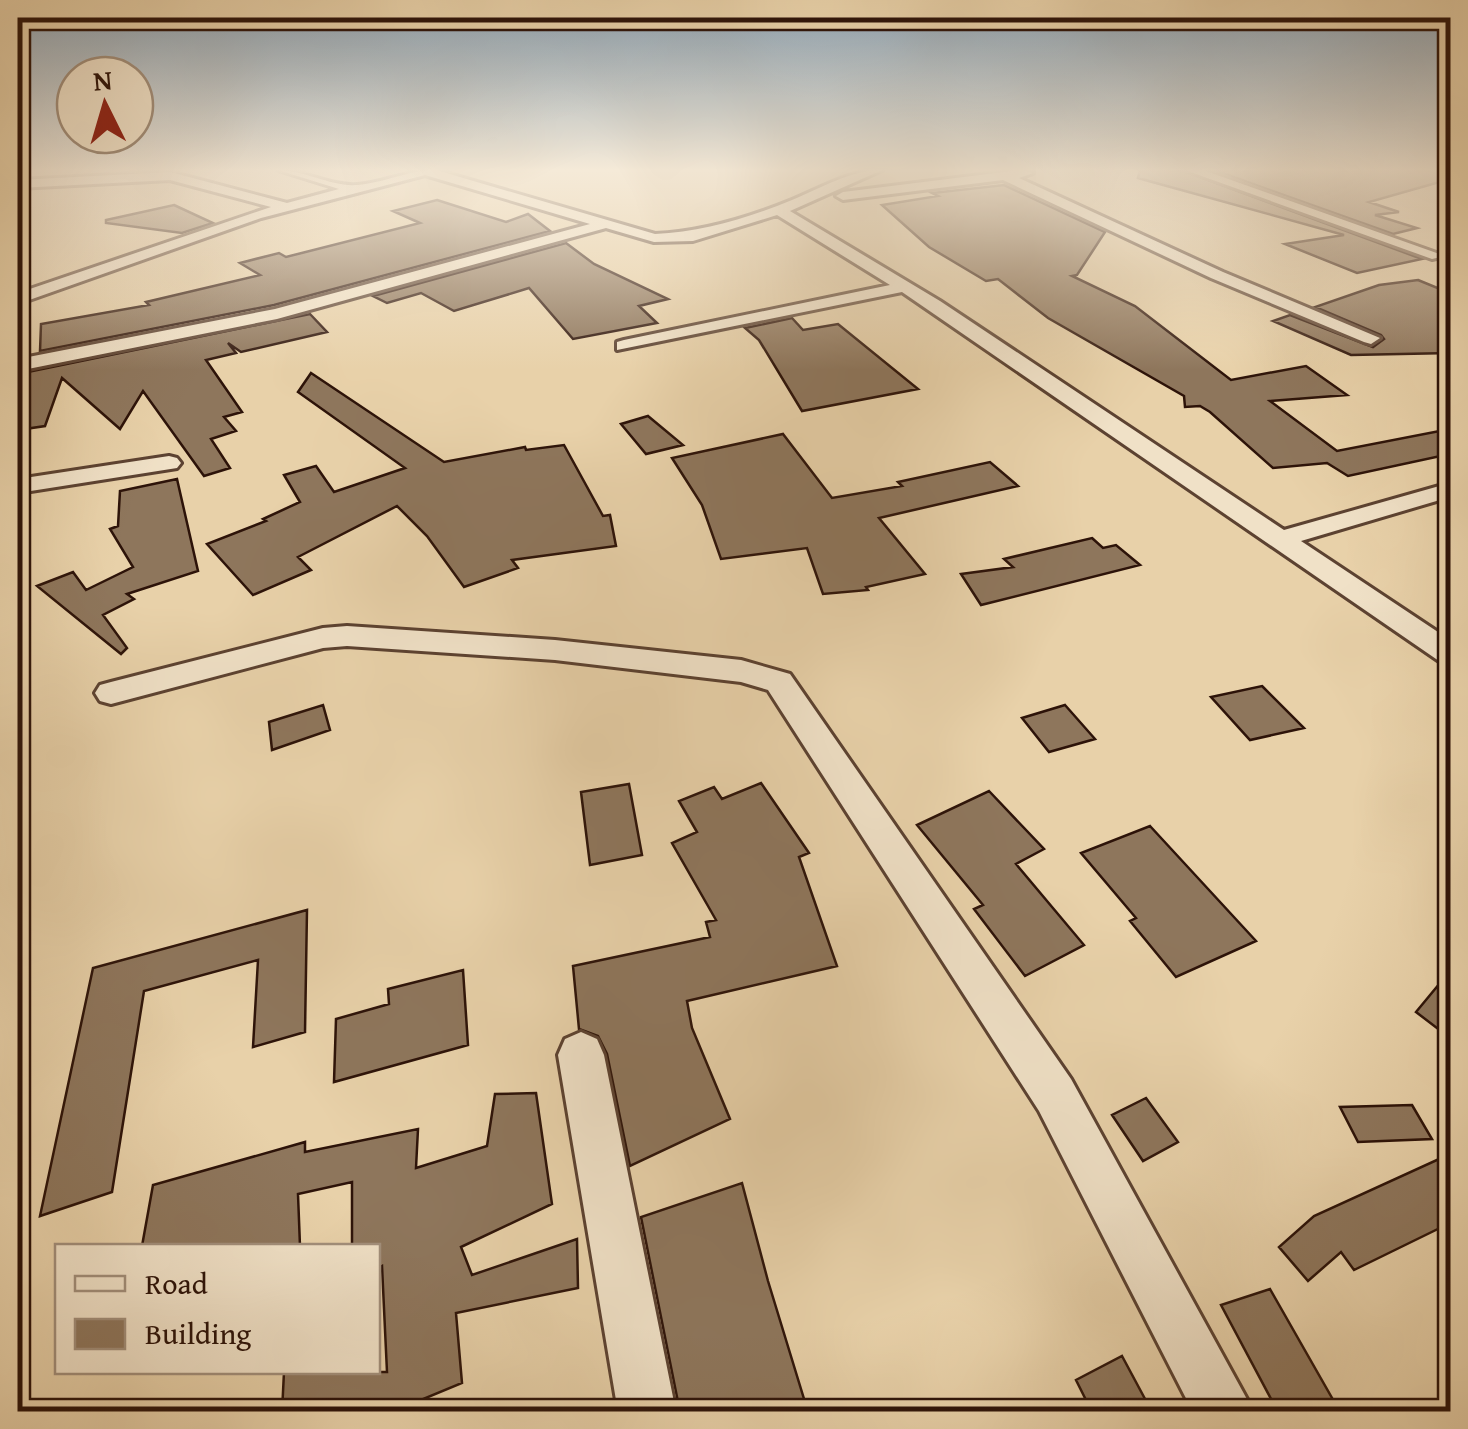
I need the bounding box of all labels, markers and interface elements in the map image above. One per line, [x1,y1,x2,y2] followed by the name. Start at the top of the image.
[55,55,155,155] north arrow
[92,58,114,101] text: N
[55,1244,380,1374] legend
[145,1261,208,1305] text: Road
[145,1311,251,1355] text: Building

